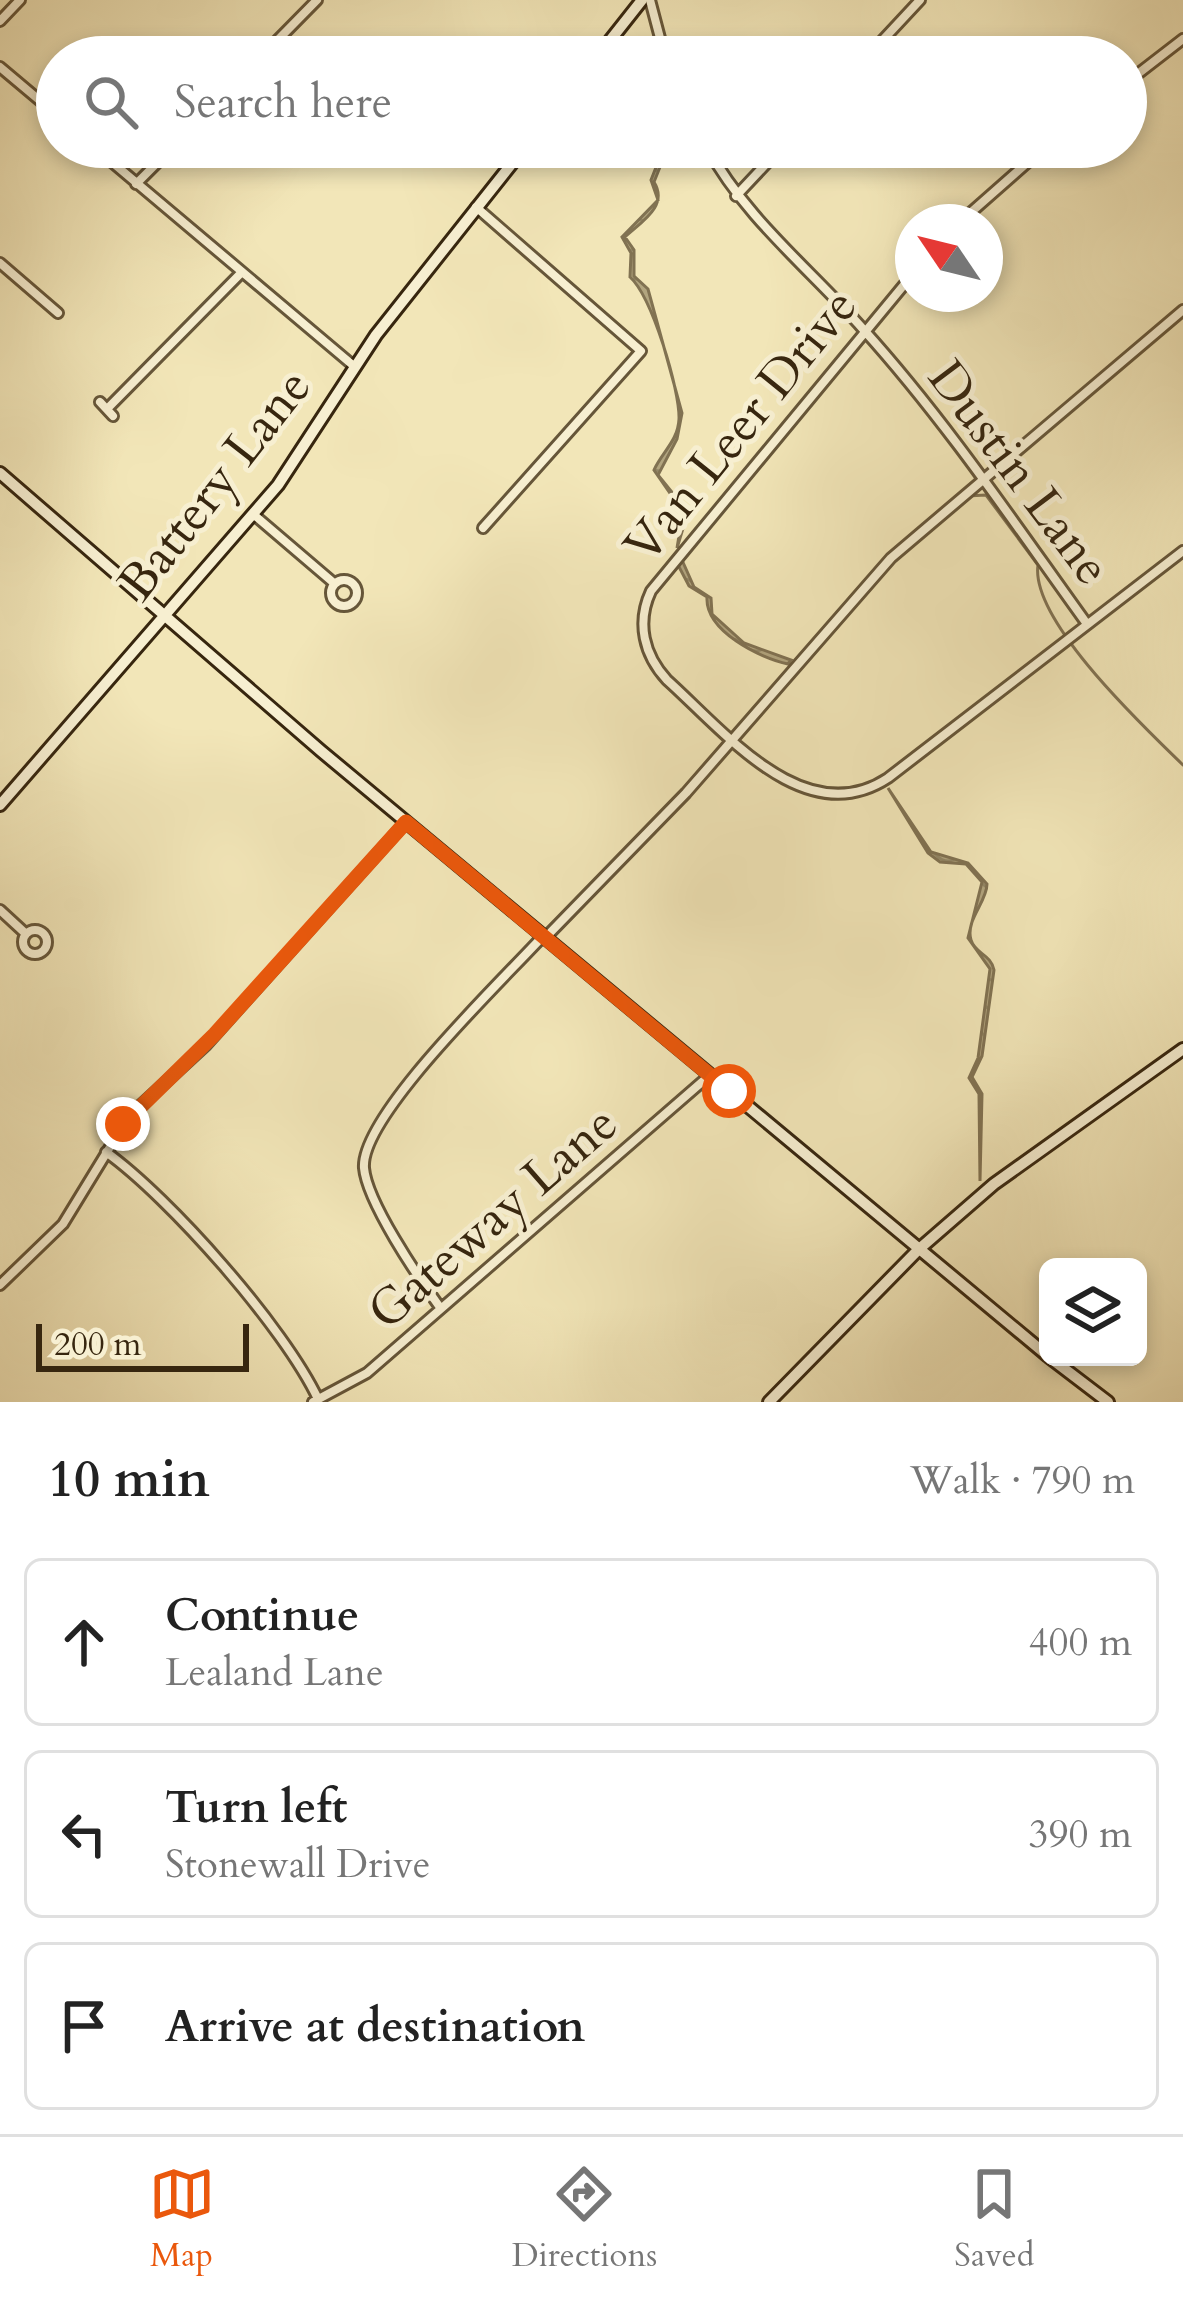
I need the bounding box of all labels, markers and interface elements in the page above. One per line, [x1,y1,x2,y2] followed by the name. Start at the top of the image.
[36,36,1147,168] search box
[78,69,144,135] icon: search
[174,72,392,133] text: Search here
[895,204,1003,312] north arrow
[608,274,874,578] street label: Van Leer Drive
[911,346,1127,600] street label: Dustin Lane
[102,355,328,615] street label: Battery Lane
[702,1064,756,1118] route start
[353,1090,633,1346] street label: Gateway Lane
[96,1097,150,1151] route end
[1039,1258,1147,1366] map controls
[1039,1258,1147,1366] button: layers
[36,1318,249,1371] scale bar
[54,1322,141,1367] text: 200 m
[48,1445,210,1515] text: 10 min
[910,1454,1135,1507] text: Walk · 790 m
[165,1585,359,1646] text: Continue
[51,1609,117,1675] icon: ahead
[1029,1616,1132,1669] text: 400 m
[165,1646,384,1699] text: Lealand Lane
[165,1777,347,1838] text: Turn left
[51,1801,117,1867] icon: left
[1029,1808,1132,1861] text: 390 m
[165,1838,431,1891] text: Stonewall Drive
[51,1993,117,2059] icon: arrive
[165,1996,585,2057] text: Arrive at destination
[149,2161,215,2278] tab: Map
[512,2161,657,2278] tab: Directions
[954,2161,1034,2278] tab: Saved

